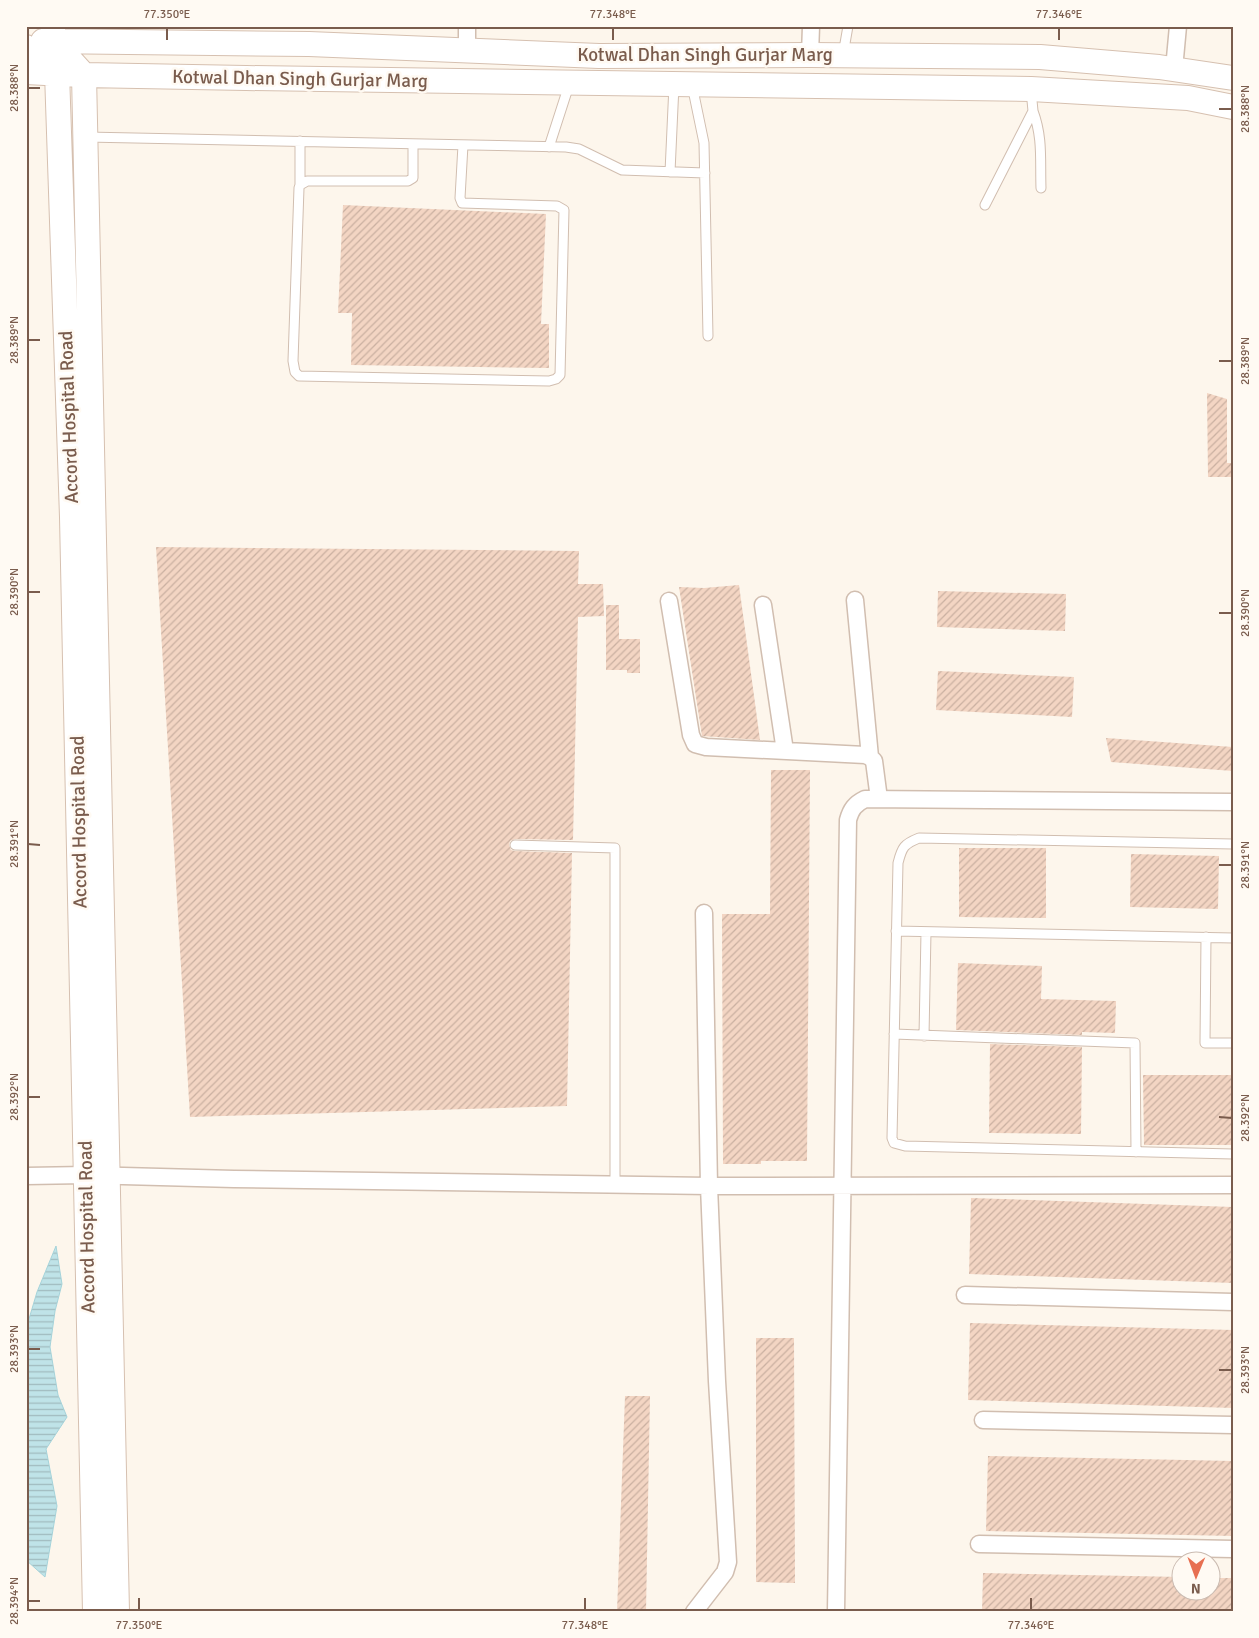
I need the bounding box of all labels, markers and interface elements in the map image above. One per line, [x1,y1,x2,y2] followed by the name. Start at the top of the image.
[144,7,191,22] text: 77.350°E
[590,7,637,22] text: 77.348°E
[1036,7,1083,22] text: 77.346°E
[577,43,833,67] street label: Kotwal Dhan Singh Gurjar Marg
[7,64,22,112] text: 28.388°N
[172,65,428,93] street label: Kotwal Dhan Singh Gurjar Marg
[1238,85,1253,133] text: 28.388°N
[7,316,22,364] text: 28.389°N
[54,330,84,504] street label: Accord Hospital Road
[1238,337,1253,385] text: 28.389°N
[7,568,22,616] text: 28.390°N
[1238,589,1253,637] text: 28.390°N
[65,735,93,909] street label: Accord Hospital Road
[7,820,22,868] text: 28.391°N
[1238,841,1253,889] text: 28.391°N
[7,1073,22,1121] text: 28.392°N
[1238,1094,1253,1142] text: 28.392°N
[73,1140,101,1314] street label: Accord Hospital Road
[7,1325,22,1373] text: 28.393°N
[1238,1346,1253,1394] text: 28.393°N
[1172,1550,1222,1600] north arrow
[7,1577,22,1625] text: 28.394°N
[1191,1580,1201,1597] text: N
[116,1618,163,1633] text: 77.350°E
[562,1618,609,1633] text: 77.348°E
[1008,1618,1055,1633] text: 77.346°E

